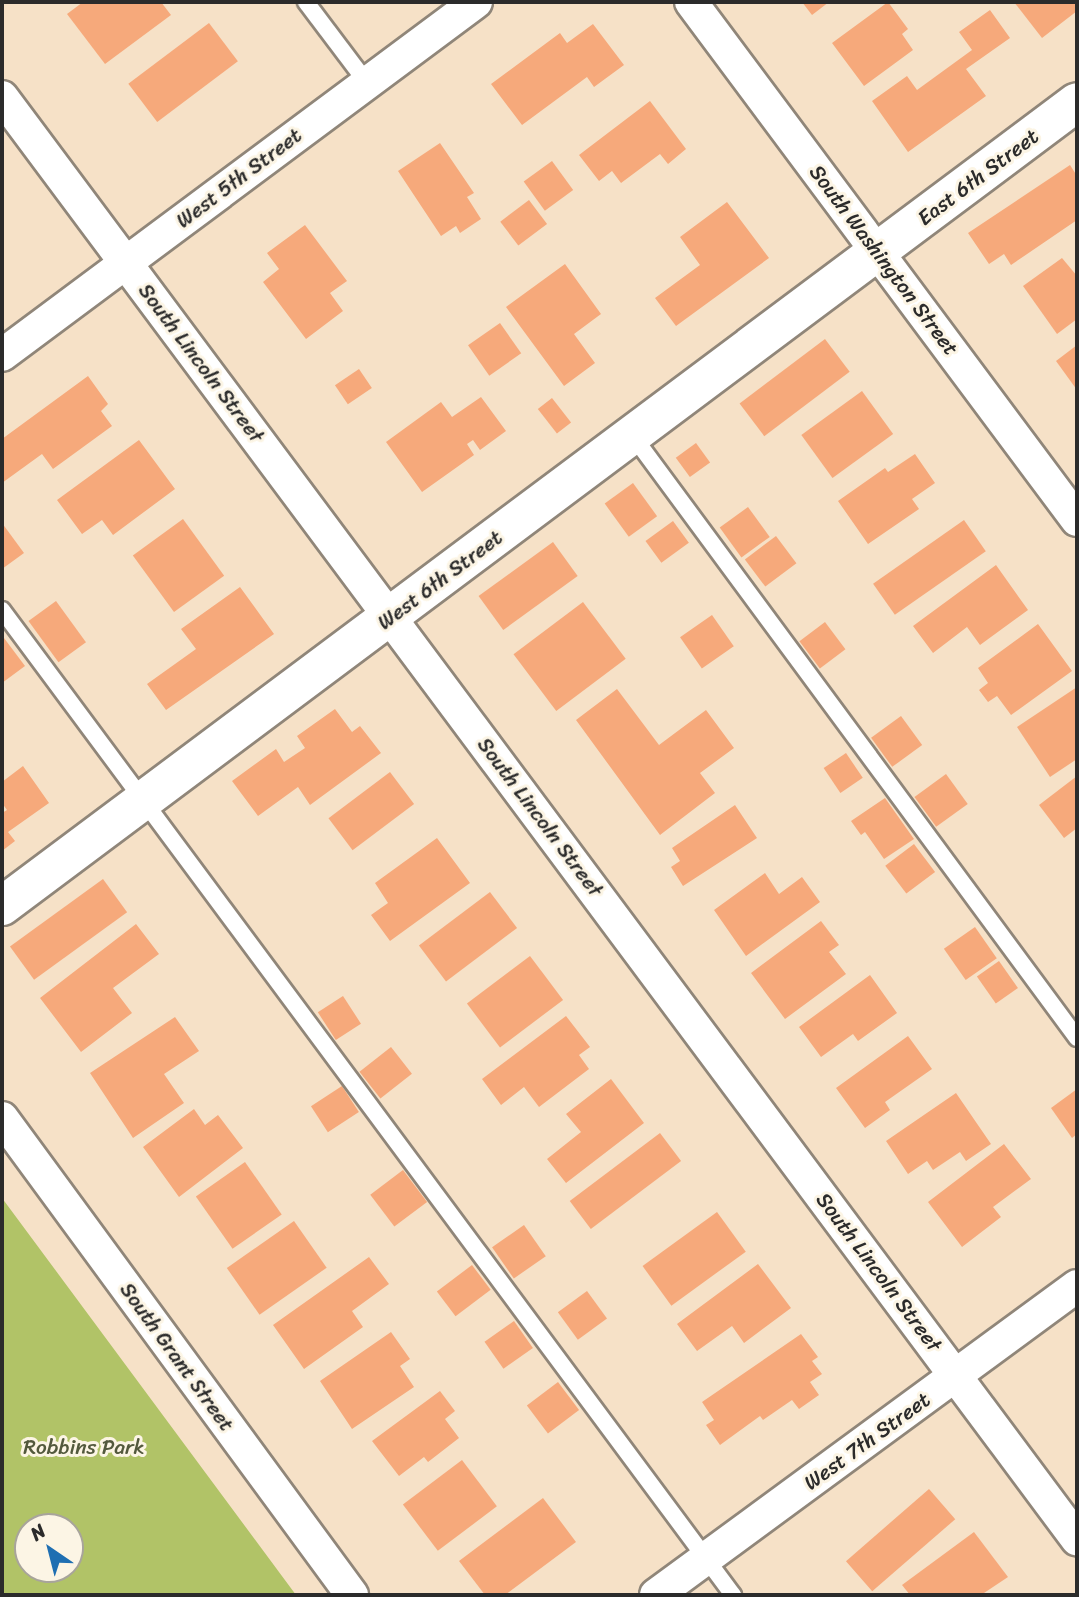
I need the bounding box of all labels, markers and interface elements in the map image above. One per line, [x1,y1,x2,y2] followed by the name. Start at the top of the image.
[171,123,307,233] street label: West 5th Street
[912,123,1044,231] street label: East 6th Street
[804,159,964,361] street label: South Washington Street
[133,279,269,447] street label: South Lincoln Street
[373,525,507,635] street label: West 6th Street
[472,733,608,901] street label: South Lincoln Street
[811,1188,947,1356] street label: South Lincoln Street
[114,1277,240,1437] street label: South Grant Street
[799,1387,935,1495] street label: West 7th Street
[23,1434,145,1460] park label: Robbins Park
[14,1513,84,1583] north arrow
[23,1515,53,1549] text: N

